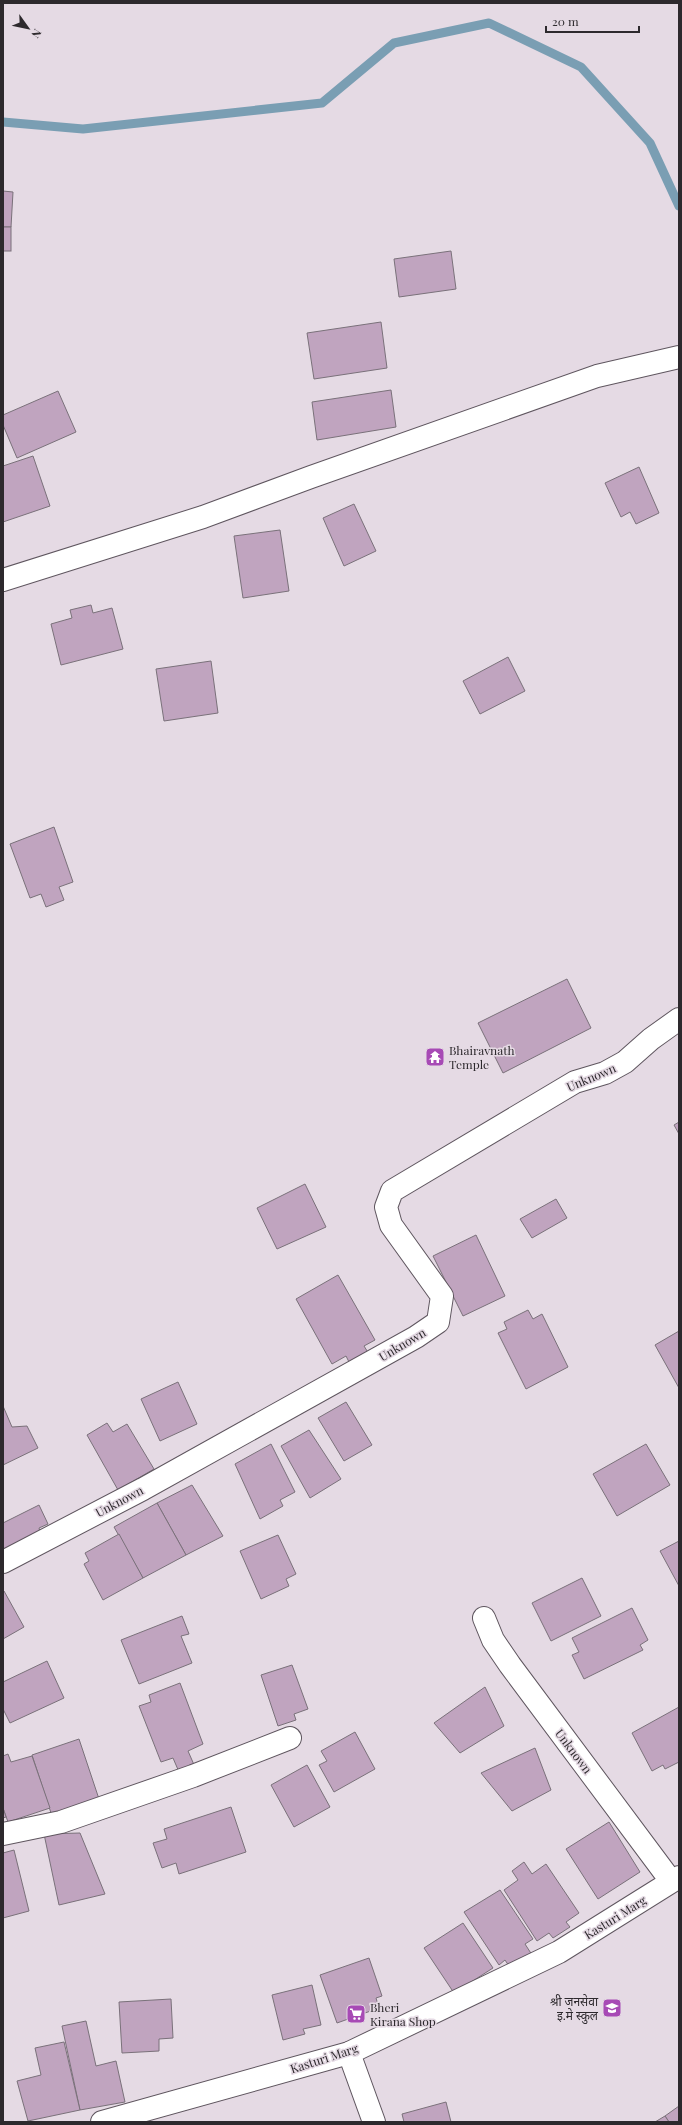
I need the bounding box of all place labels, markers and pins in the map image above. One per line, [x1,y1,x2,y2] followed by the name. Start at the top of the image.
[449,1042,515,1072] place label: Bhairavnath Temple
[424,1046,446,1068] temple icon: Bhairavnath Temple
[550,1993,599,2024] place label: श्री जनसेवा इ.मे स्कुल
[601,1997,623,2019] school or university icon: श्री जनसेवा इ.मे स्कुल
[370,1999,436,2029] place label: Bheri Kirana Shop
[345,2003,367,2025] supermarket icon: Bheri Kirana Shop

